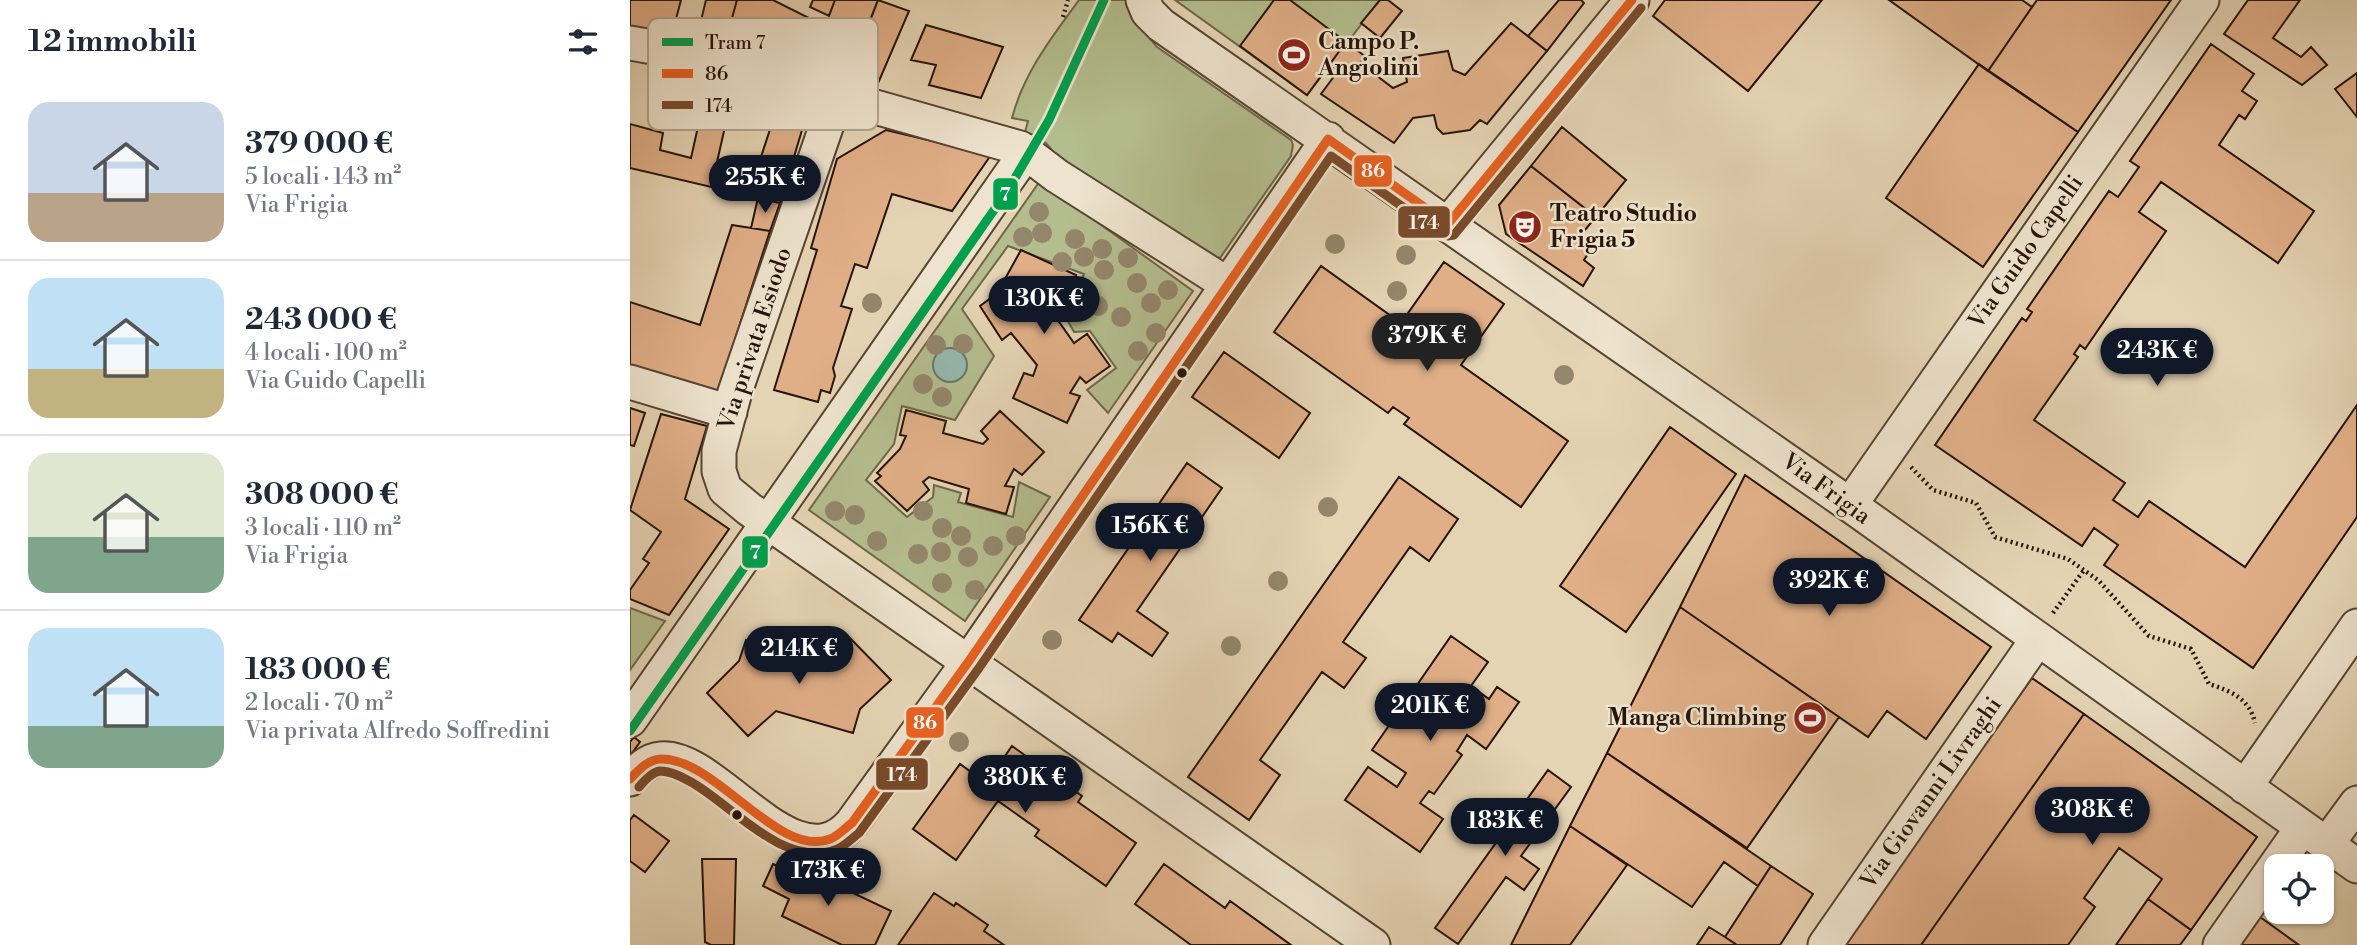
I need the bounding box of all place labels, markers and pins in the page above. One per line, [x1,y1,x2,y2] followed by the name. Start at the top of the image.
[1317,28,1419,82] place label: Campo P. Angiolini
[1275,36,1313,74] sports icon: Campo P. Angiolini
[708,156,822,215] pin: 255K €
[1550,200,1697,254] place label: Teatro Studio Frigia 5
[1506,208,1544,246] theatre icon: Teatro Studio Frigia 5
[987,276,1101,336] pin: 130K €
[1370,314,1484,373] pin: 379K €
[2100,328,2214,388] pin: 243K €
[1175,366,1189,380] unlabelled marker
[1093,504,1207,563] pin: 156K €
[1772,558,1886,618] pin: 392K €
[742,626,856,686] pin: 214K €
[1373,684,1487,743] pin: 201K €
[1791,699,1829,737] sports icon: Manga Climbing
[1608,704,1787,732] place label: Manga Climbing
[968,756,1082,815] pin: 380K €
[2035,788,2149,847] pin: 308K €
[1448,798,1562,858] pin: 183K €
[730,808,744,822] unlabelled marker
[771,848,885,908] pin: 173K €

